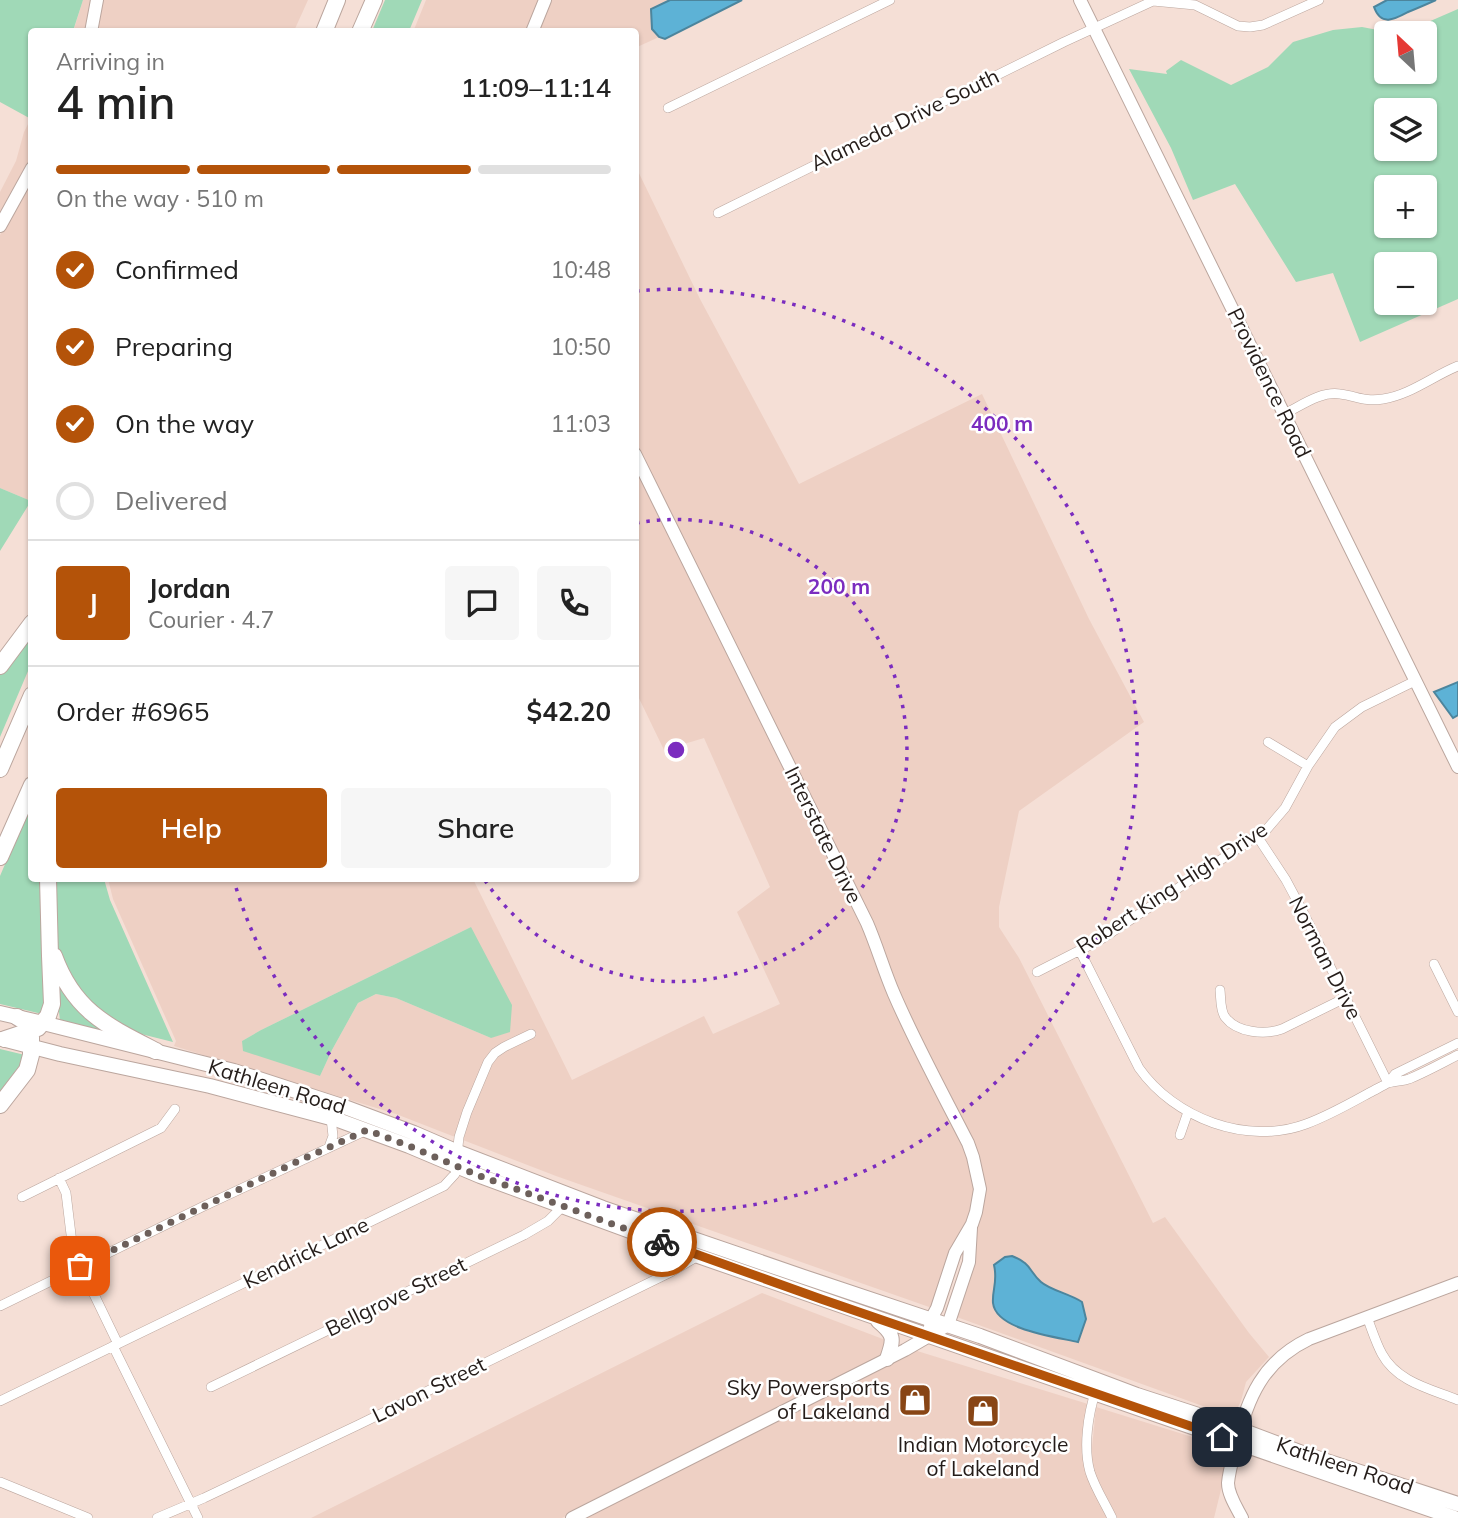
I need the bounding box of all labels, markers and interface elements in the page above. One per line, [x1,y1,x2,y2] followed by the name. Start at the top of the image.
[1374,21,1437,84] north arrow
[1374,21,1437,315] map controls
[56,47,165,76] text: Arriving in
[806,62,1003,176] street label: Alameda Drive South
[461,71,611,104] text: 11:09–11:14
[56,73,175,131] text: 4 min
[1374,98,1437,161] button: layers
[1374,175,1437,238] button: +
[56,184,264,213] text: On the way · 510 m
[56,251,94,289] icon: check
[1374,252,1437,315] button: −
[115,253,239,286] text: Confirmed
[551,255,611,284] text: 10:48
[1222,303,1317,462] street label: Providence Road
[56,328,94,366] icon: check
[115,330,233,363] text: Preparing
[551,332,611,361] text: 10:50
[56,405,94,443] icon: check
[115,407,254,440] text: On the way
[551,409,611,438] text: 11:03
[971,410,1033,436] text: 400 m
[115,484,228,517] text: Delivered
[445,566,519,640] button: chat
[537,566,611,640] button: phone
[148,572,231,605] text: Jordan
[808,573,870,599] text: 200 m
[88,587,98,620] text: J
[148,605,274,634] text: Courier · 4.7
[56,695,209,728] text: Order #6965
[527,695,611,728] text: $42.20
[664,738,688,762] centre of rings
[780,762,868,907] street label: Interstate Drive
[56,788,327,868] button: Help
[341,788,611,868] button: Share
[1071,816,1272,959] street label: Robert King High Drive
[1284,892,1368,1024] street label: Norman Drive
[205,1053,349,1119] street label: Kathleen Road
[627,1207,697,1277] courier
[239,1210,373,1294] street label: Kendrick Lane
[643,1223,681,1261] icon: bike
[50,1236,110,1296] pin
[61,1247,99,1285] icon: bag
[321,1251,470,1341] street label: Bellgrove Street
[368,1351,489,1428] street label: Lavon Street
[727,1374,890,1424] place label: Sky Powersports of Lakeland
[896,1381,934,1419] shop icon: Sky Powersports of Lakeland
[964,1392,1002,1430] shop icon: Indian Motorcycle of Lakeland
[1192,1407,1252,1467] pin
[1203,1418,1241,1456] icon: home
[898,1431,1068,1481] place label: Indian Motorcycle of Lakeland
[1273,1431,1417,1499] street label: Kathleen Road

